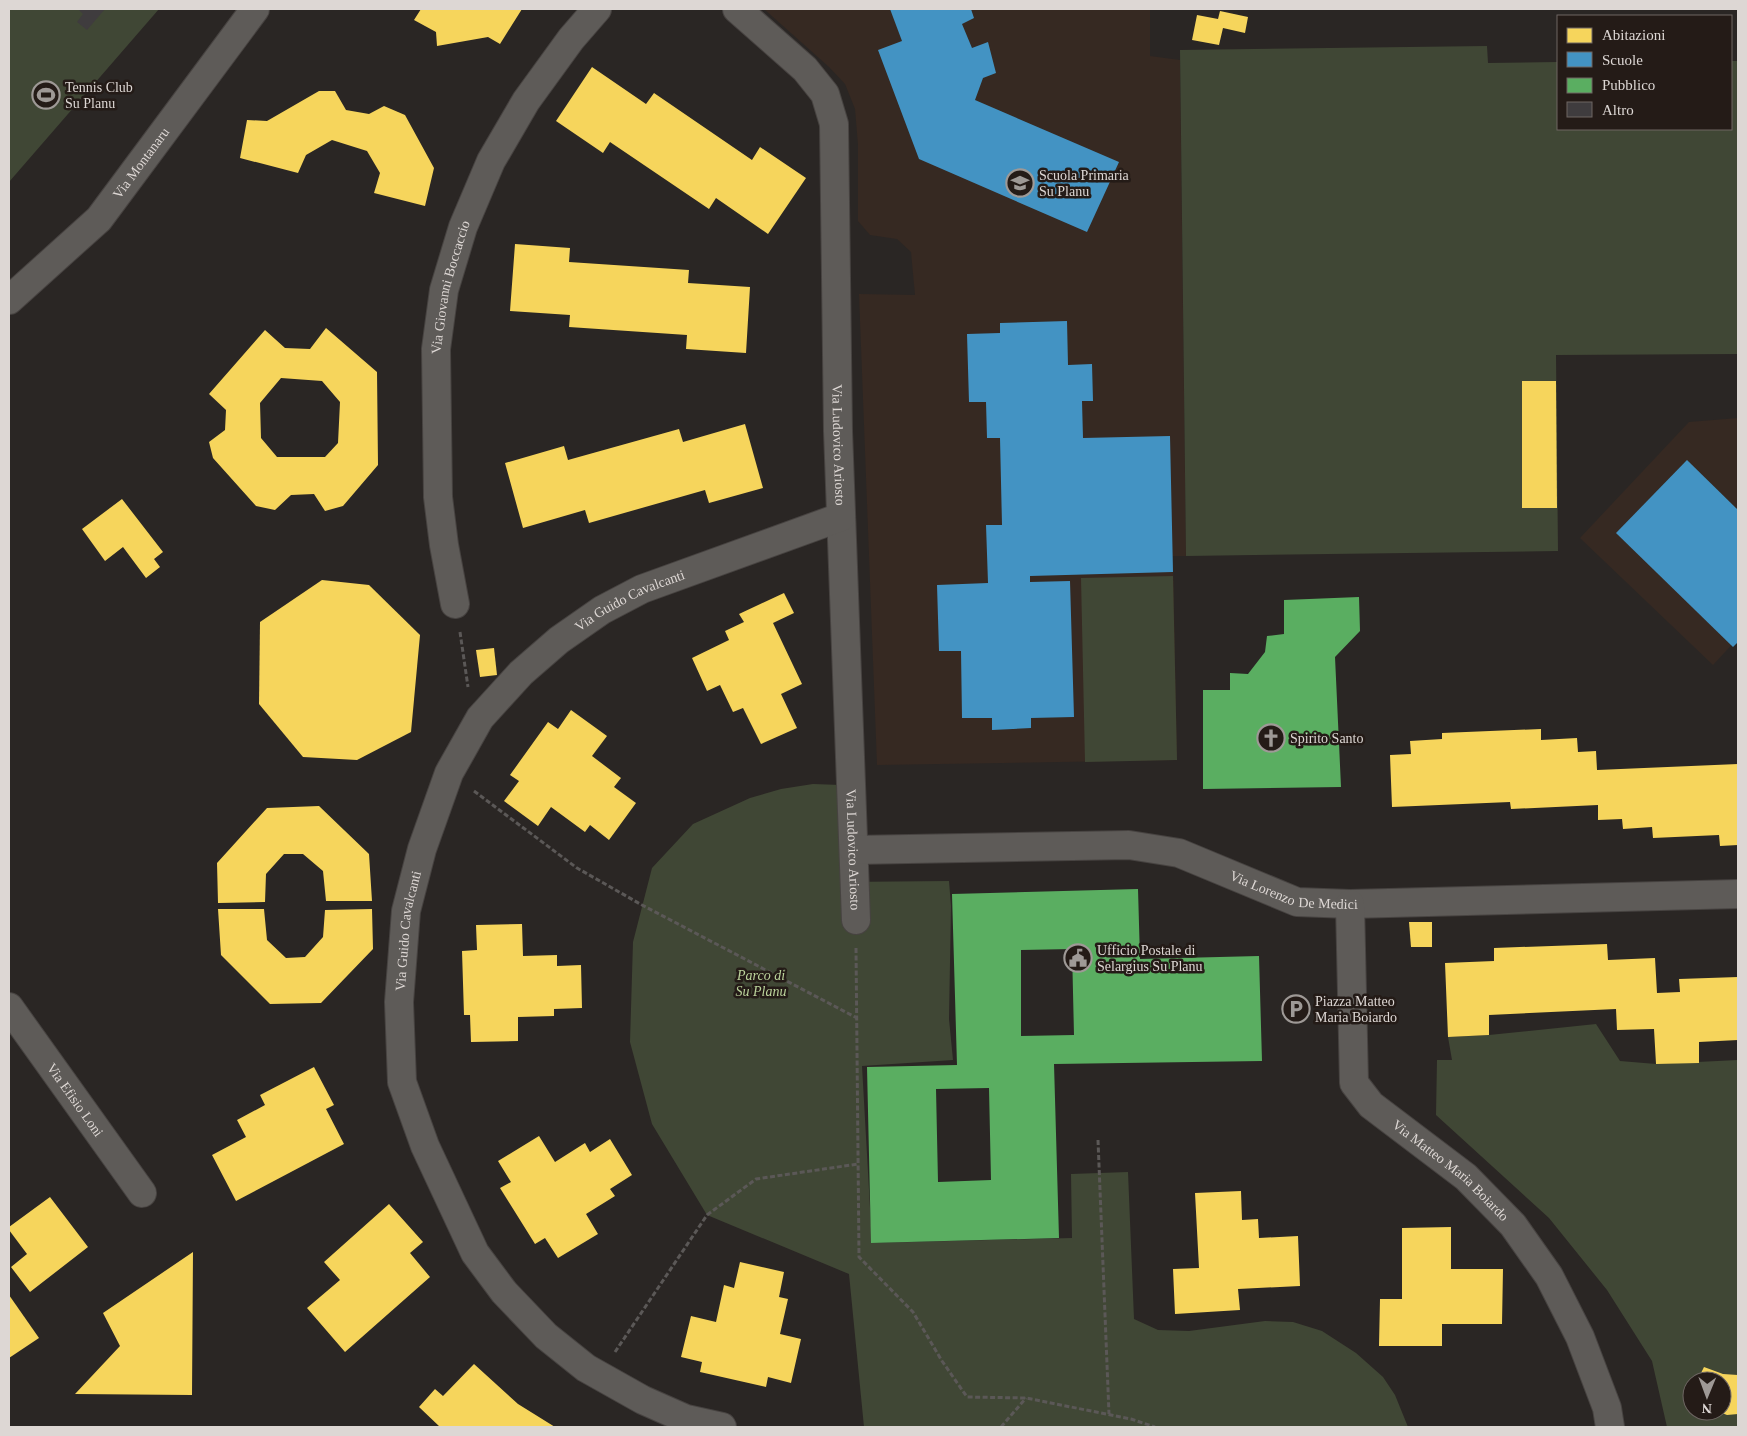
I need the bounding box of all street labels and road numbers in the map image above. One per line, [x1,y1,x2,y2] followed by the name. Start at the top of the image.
[110,125,172,201] street label: Via Montanaru
[428,218,473,354] street label: Via Giovanni Boccaccio
[830,384,848,506] street label: Via Ludovico Ariosto
[572,567,687,634] street label: Via Guido Cavalcanti
[844,789,863,911] street label: Via Ludovico Ariosto
[1228,868,1358,912] street label: Via Lorenzo De Medici
[392,869,424,991] street label: Via Guido Cavalcanti
[44,1060,107,1139] street label: Via Efisio Loni
[1390,1117,1512,1224] street label: Via Matteo Maria Boiardo

